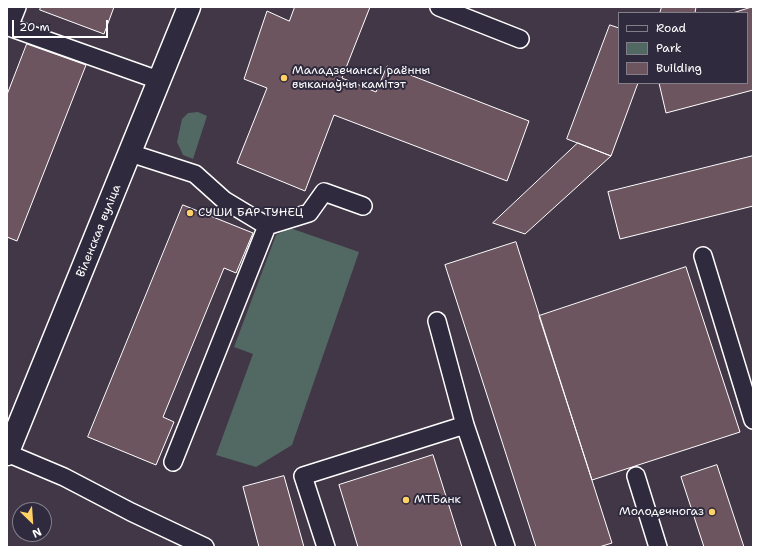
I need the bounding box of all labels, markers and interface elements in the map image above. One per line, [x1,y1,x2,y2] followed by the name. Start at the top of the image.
[14,12,110,38] scale bar
[618,12,748,84] legend
[19,19,50,35] text: 20 m
[656,20,686,36] text: Road
[656,40,682,56] text: Park
[656,60,702,76] text: Building
[292,64,430,92] place label: Маладзечанскі раённы выканаўчы камітэт
[279,73,289,83] marker: Маладзечанскі раённы выканаўчы камітэт
[74,182,124,280] street label: Віленская вуліца
[198,206,303,220] place label: СУШИ БАР ТУНЕЦ
[185,208,195,218] marker: СУШИ БАР ТУНЕЦ
[414,493,461,507] place label: МТБанк
[401,495,411,505] marker: МТБанк
[12,502,52,542] north arrow
[619,505,704,519] place label: Молодечногаз
[707,507,717,517] marker: Молодечногаз
[30,524,44,541] text: N

